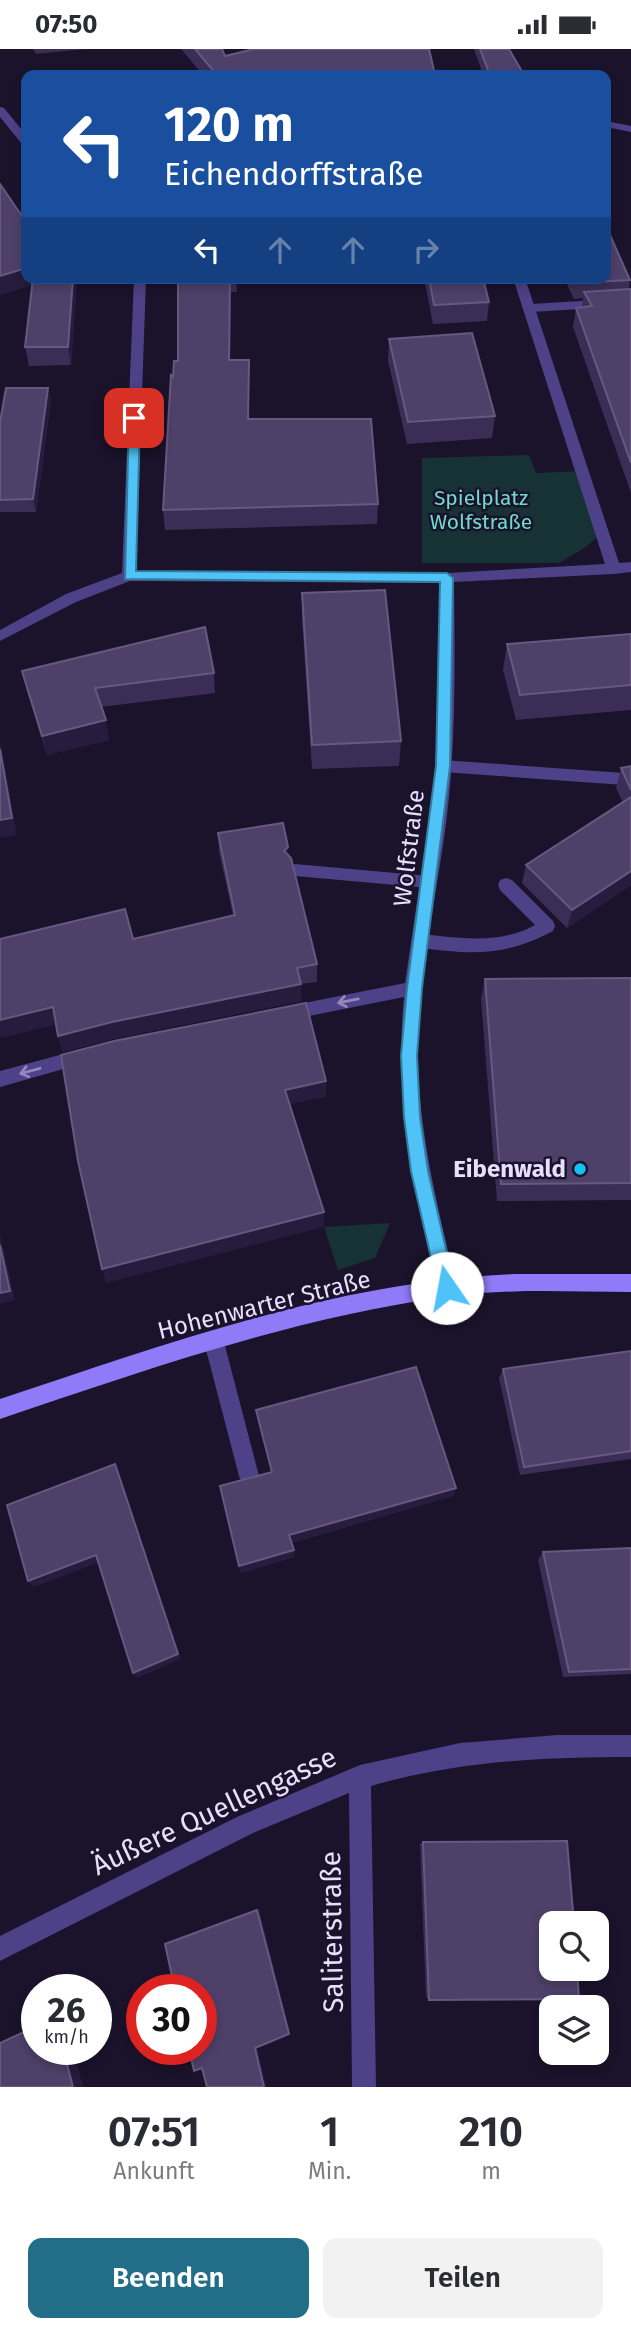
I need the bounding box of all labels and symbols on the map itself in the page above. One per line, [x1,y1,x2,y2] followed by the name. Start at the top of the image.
[104,388,164,448] pin
[430,485,532,535] park label: Spielplatz Wolfstraße
[388,788,430,908] street label: Wolfstraße
[337,995,360,1009] one-way arrow
[19,1065,42,1078] one-way arrow
[453,1155,566,1183] place label: Eibenwald
[572,1161,588,1177] marker: Eibenwald
[410,1251,484,1325] position arrow
[155,1265,373,1345] street label: Hohenwarter Straße
[87,1740,341,1882] street label: Äußere Quellengasse
[314,1851,350,2013] street label: Saliterstraße
[126,1974,217,2065] speed limit sign: 30

